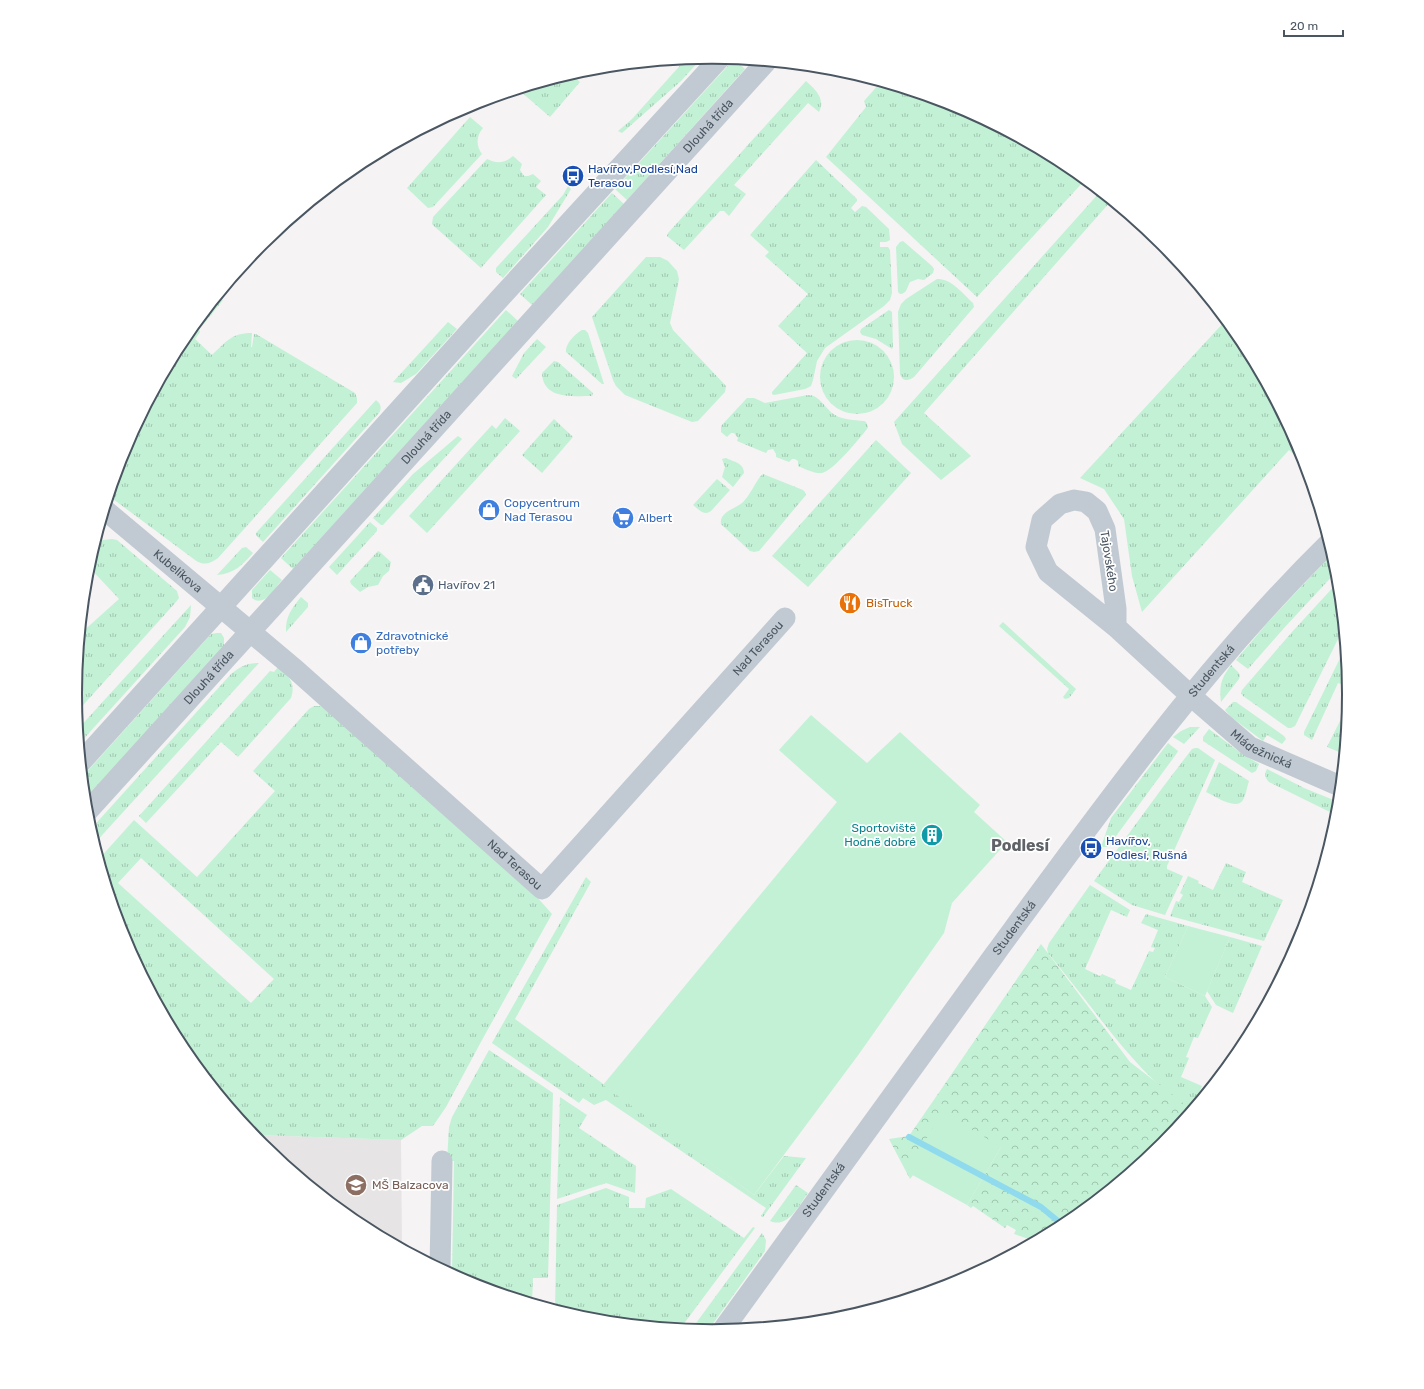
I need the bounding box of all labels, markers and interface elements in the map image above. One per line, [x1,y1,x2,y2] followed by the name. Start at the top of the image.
[1284,12,1343,38] scale bar
[1290,19,1318,33] text: 20 m
[680,96,736,156] street label: Dlouhá třída
[588,162,698,190] place label: Havířov,Podlesí,Nad Terasou
[560,163,586,189] bus stop icon: Havířov,Podlesí,Nad Terasou
[398,407,454,467] street label: Dlouhá třída
[504,496,580,524] place label: Copycentrum Nad Terasou
[476,497,502,523] shop icon: Copycentrum Nad Terasou
[610,505,636,531] supermarket icon: Albert
[638,511,672,525] place label: Albert
[1097,529,1121,593] street label: Tajovského
[150,547,205,595] street label: Kubelíkova
[410,572,436,598] public building icon: Havířov 21
[438,578,495,592] place label: Havířov 21
[837,590,863,616] restaurant icon: BisTruck
[866,596,913,610] place label: BisTruck
[730,618,786,678] street label: Nad Terasou
[376,629,449,657] place label: Zdravotnické potřeby
[348,630,374,656] shop icon: Zdravotnické potřeby
[1186,642,1238,700] street label: Studentská
[181,647,237,707] street label: Dlouhá třída
[1228,726,1294,771] street label: Mládežnická
[844,821,916,849] place label: Sportoviště Hodně dobré
[919,822,945,848] building icon: Sportoviště Hodně dobré
[1106,834,1187,862] place label: Havířov, Podlesí, Rušná
[1078,835,1104,861] bus stop icon: Havířov, Podlesí, Rušná
[991,836,1050,855] district label: Podlesí
[484,837,545,893] street label: Nad Terasou
[990,898,1039,958] street label: Studentská
[799,1160,848,1220] street label: Studentská
[343,1172,369,1198] school or university icon: MŠ Balzacova
[372,1178,449,1192] place label: MŠ Balzacova

